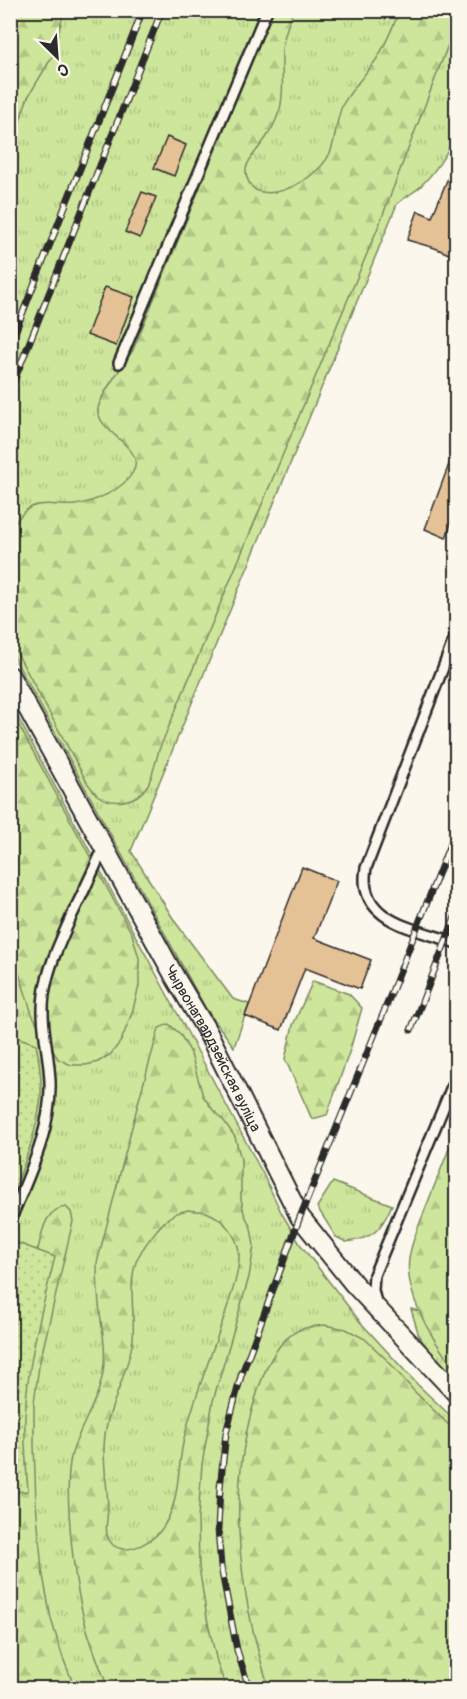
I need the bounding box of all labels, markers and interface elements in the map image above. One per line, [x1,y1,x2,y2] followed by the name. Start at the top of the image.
[27,27,87,87] north arrow
[54,59,72,81] text: С
[160,962,265,1135] street label: Чырвонагвардзейская вуліца

